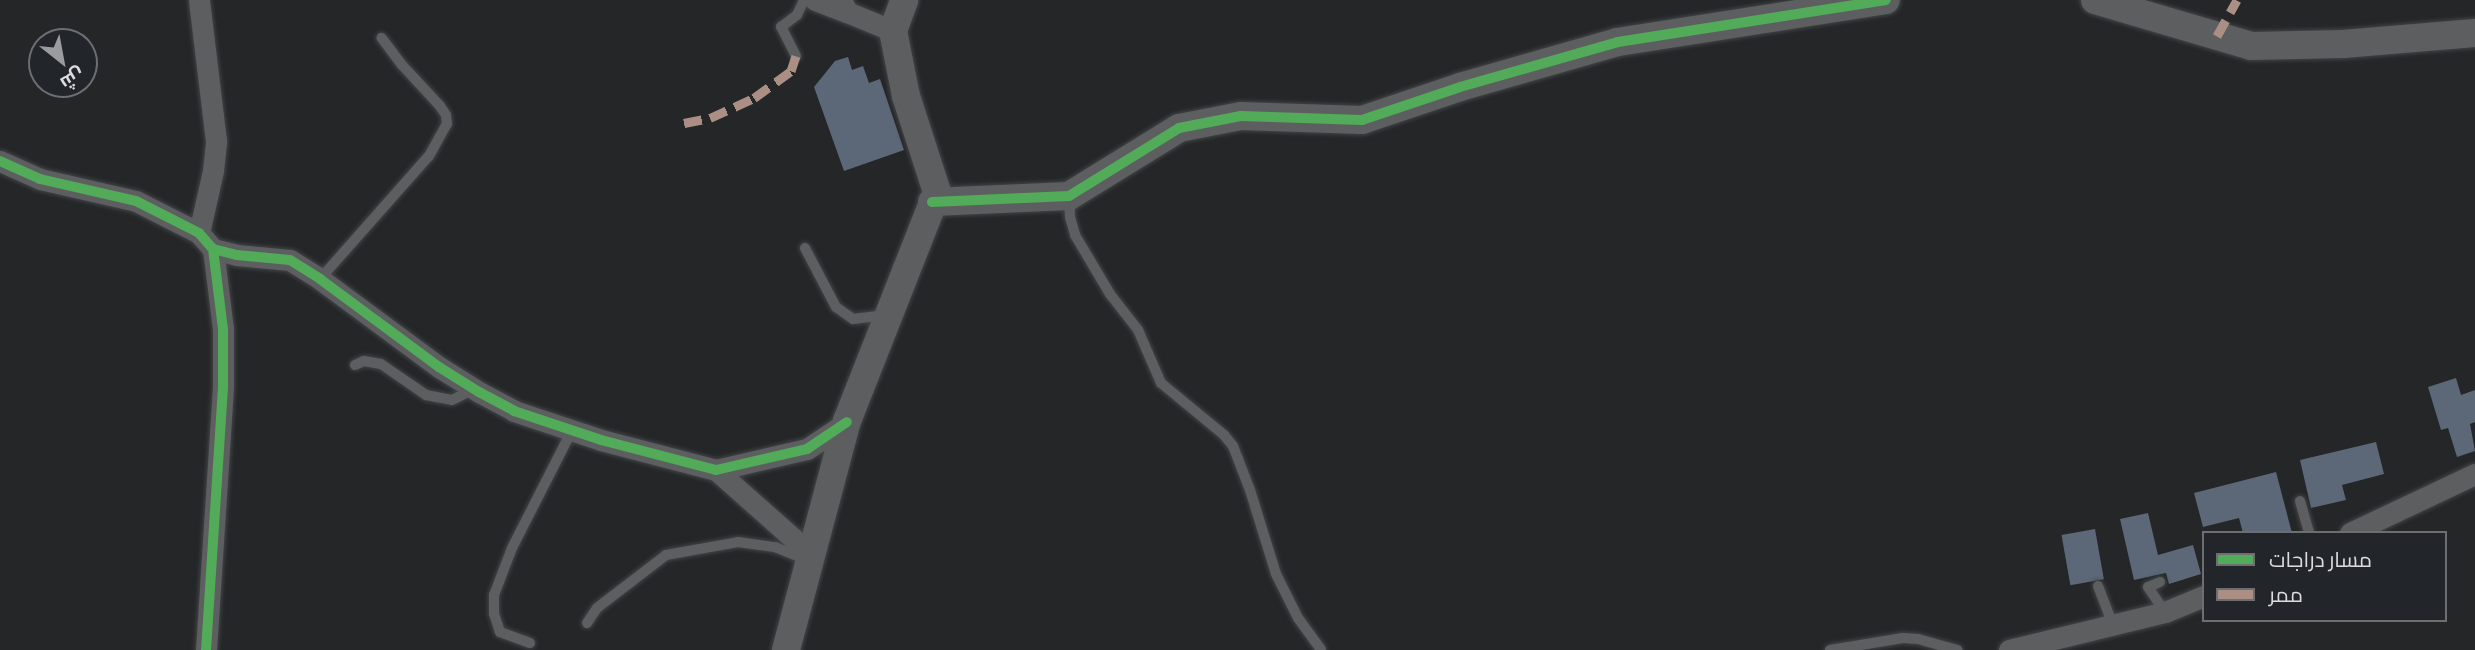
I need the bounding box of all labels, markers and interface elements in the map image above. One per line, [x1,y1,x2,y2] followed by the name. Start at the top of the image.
[28,28,98,98] north arrow
[57,64,89,96] text: ش
[2202,531,2447,622] legend
[2269,546,2372,571] text: مسار دراجات
[2269,581,2303,606] text: ممر

